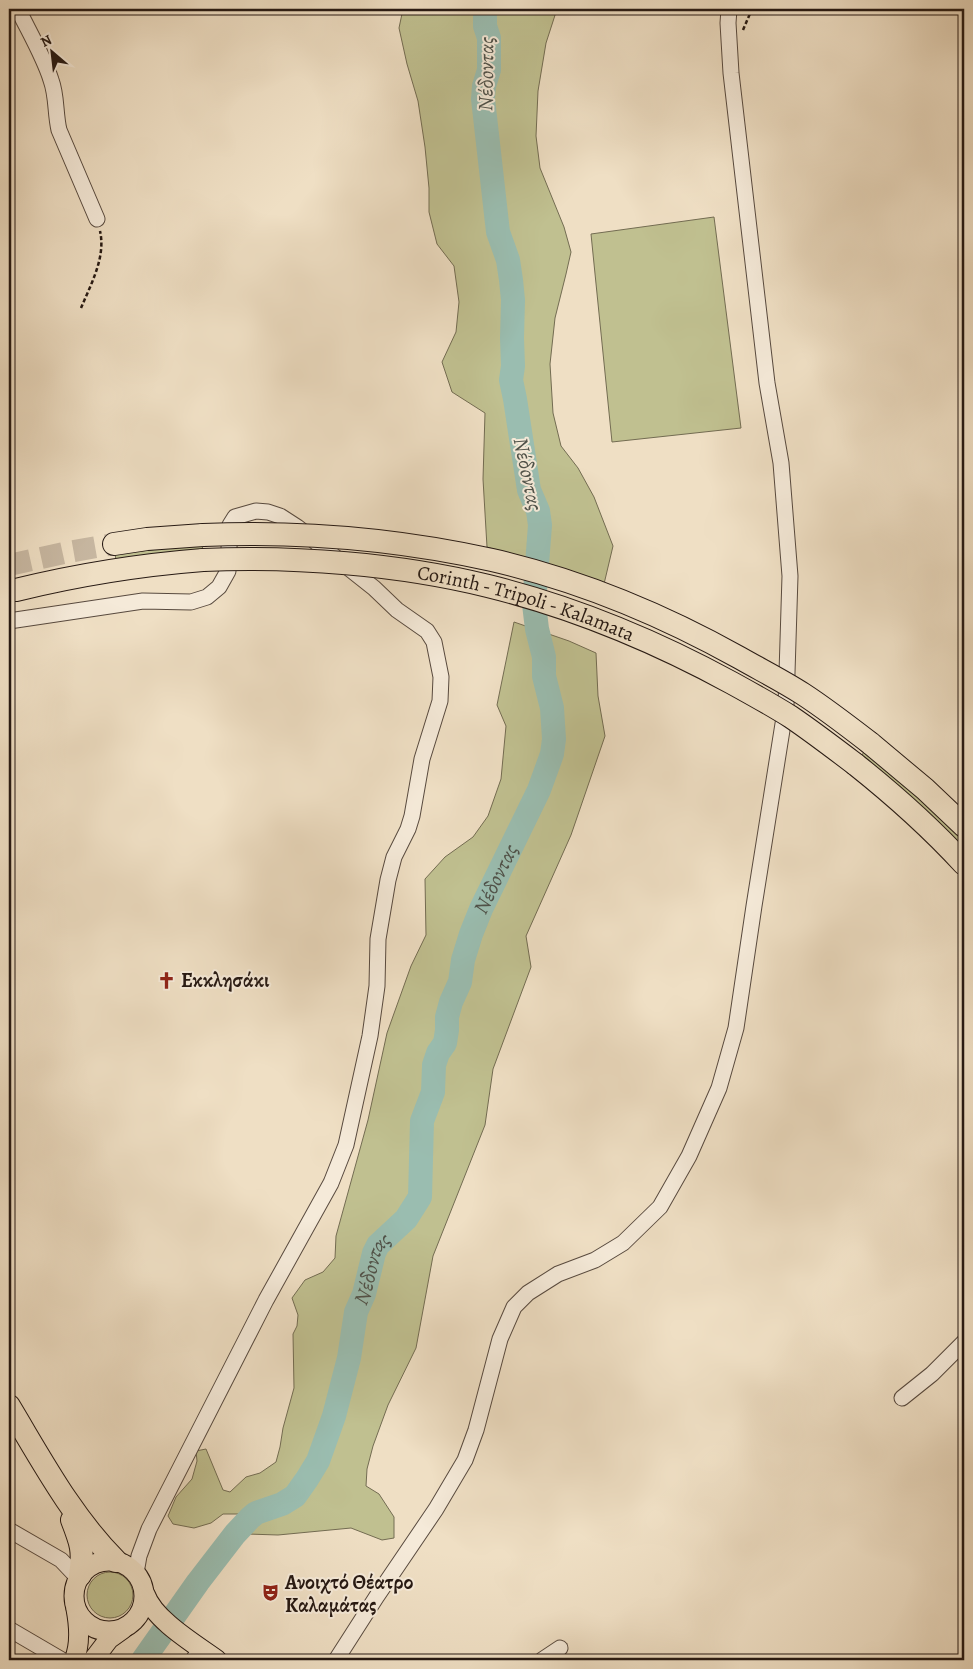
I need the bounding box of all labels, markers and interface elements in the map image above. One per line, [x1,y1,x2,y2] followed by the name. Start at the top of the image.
[28,28,78,78] north arrow
[37,30,55,52] text: N
[471,36,501,111] water label: Νέδoντας
[507,435,549,513] water label: Νέδoντας
[415,559,639,648] street label: Corinth - Tripoli - Kalamata
[467,839,525,919] water label: Νέδoντας
[181,967,270,994] place label: Εκκλησάκι
[157,970,177,990] church icon: Εκκλησάκι
[347,1226,397,1309] water label: Νέδoντας
[284,1569,414,1619] place label: Ανοιχτό Θέατρο Καλαμάτας
[261,1583,281,1603] theatre icon: Ανοιχτό Θέατρο Καλαμάτας

